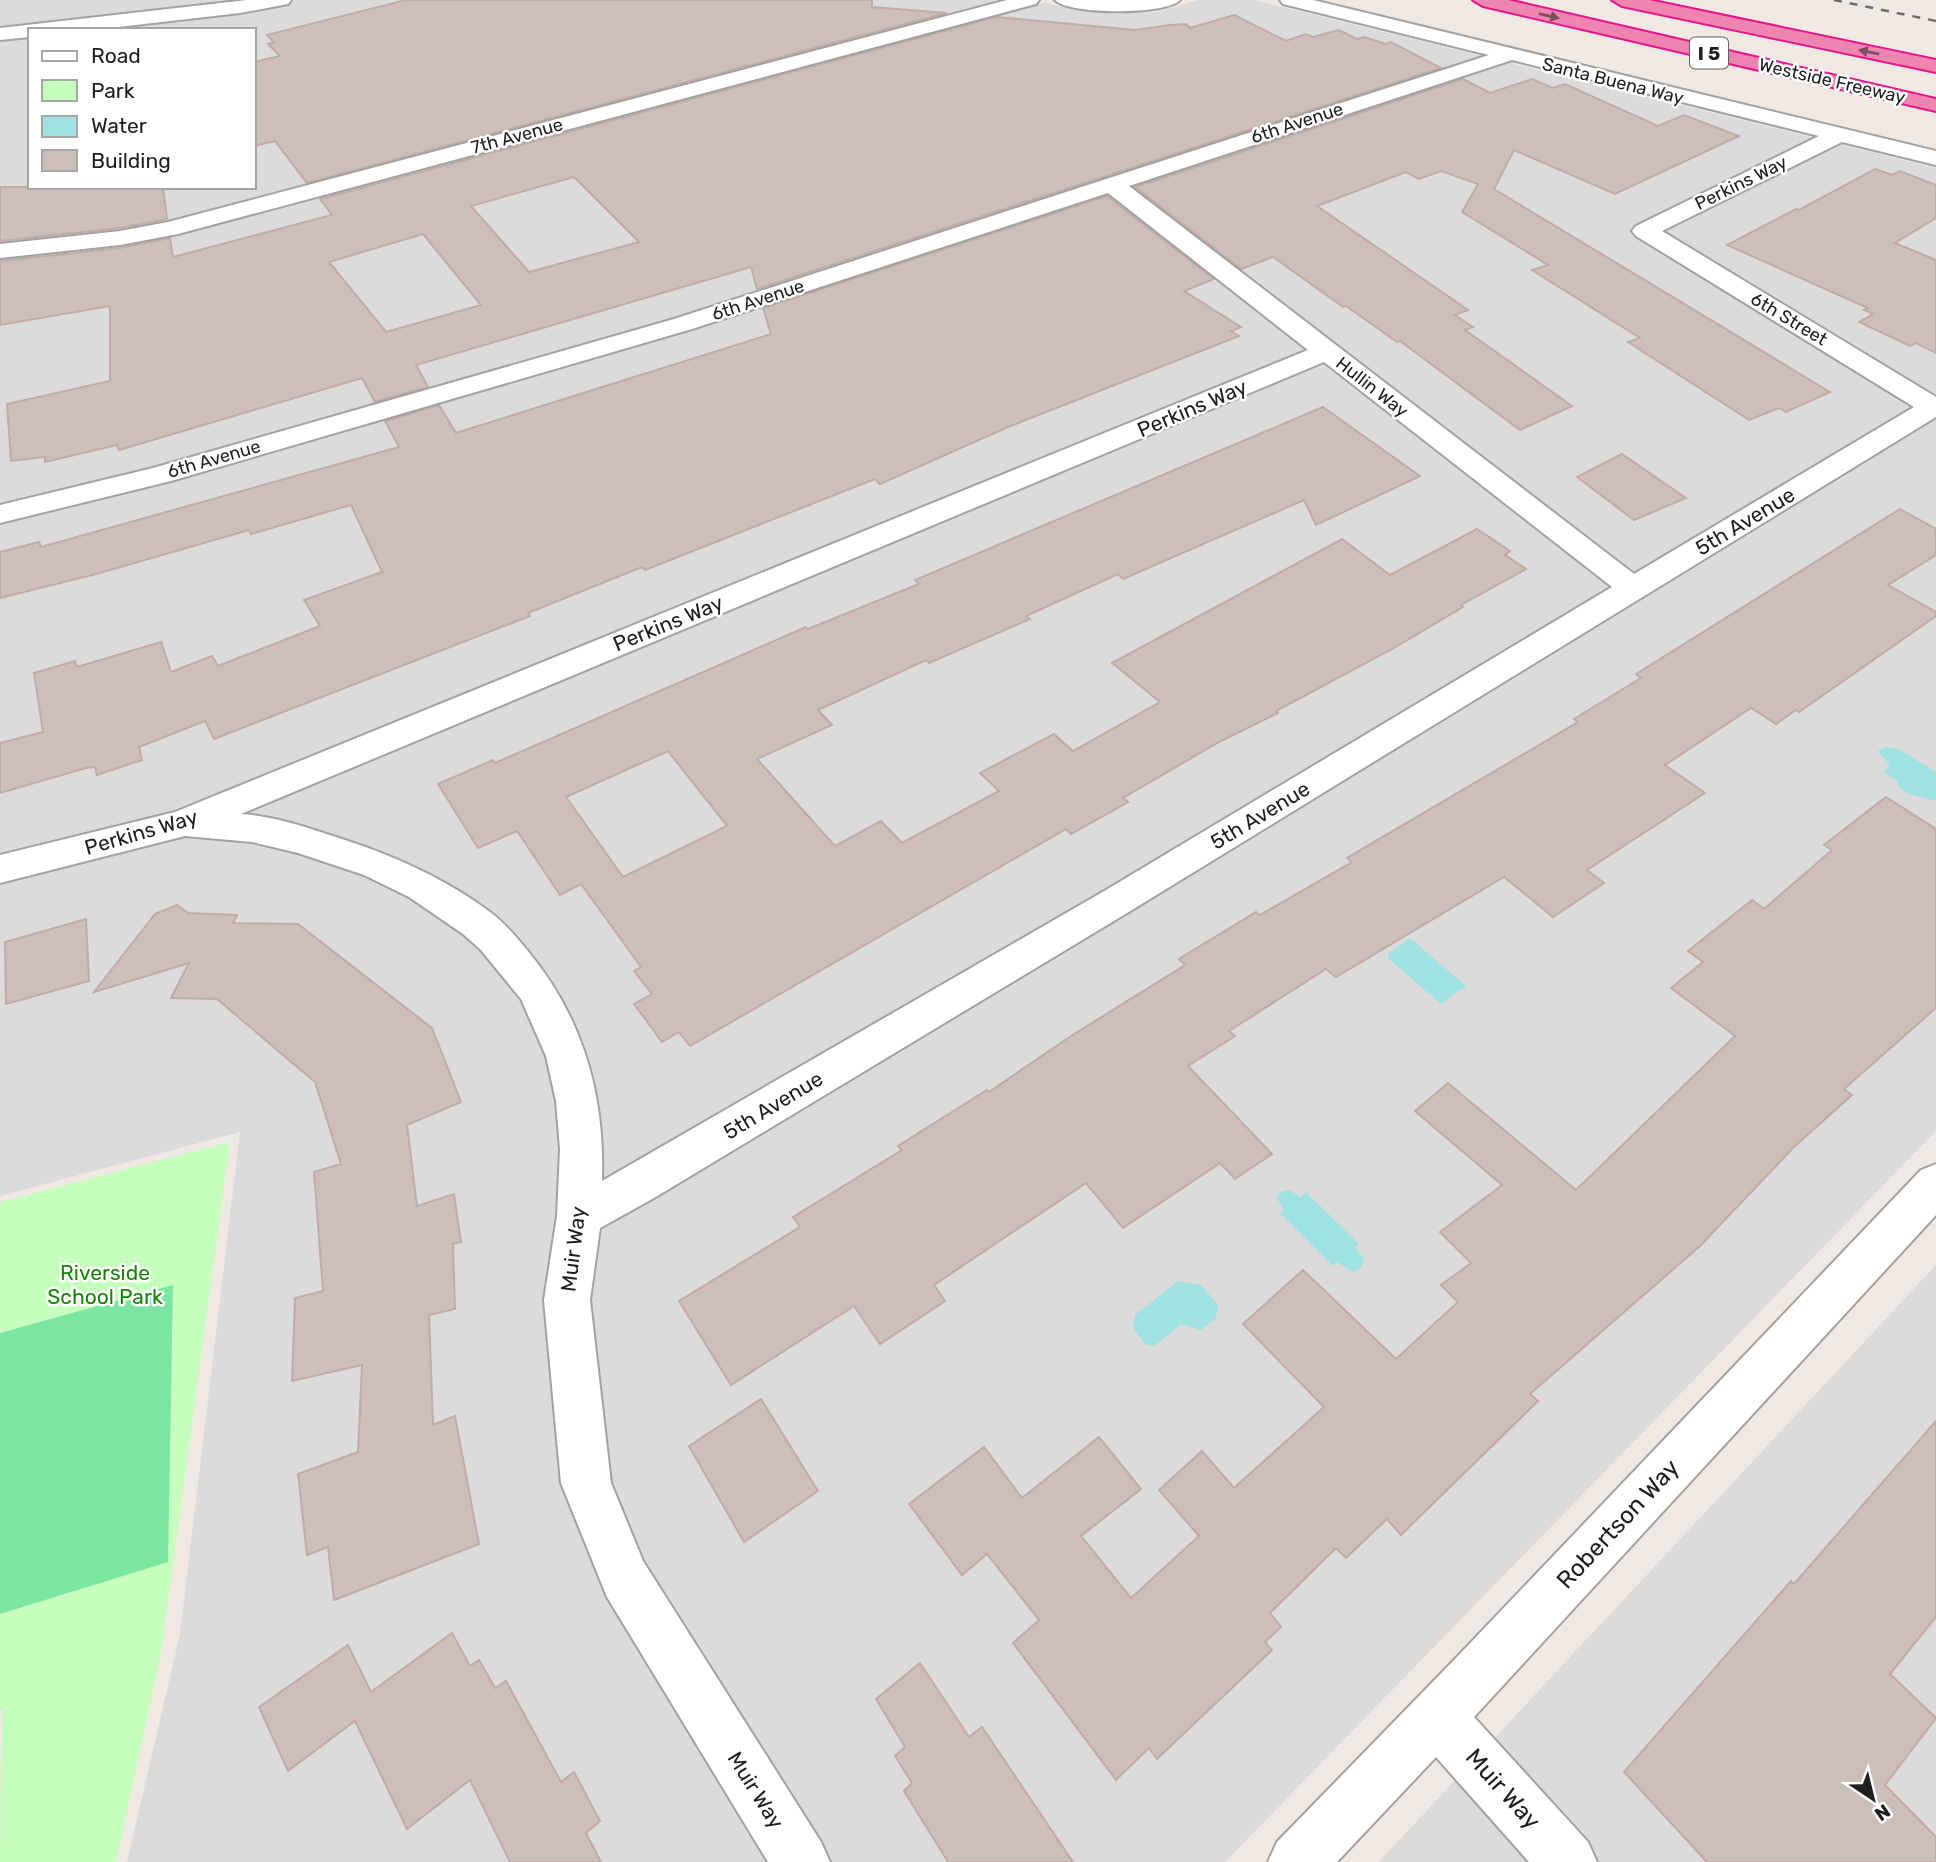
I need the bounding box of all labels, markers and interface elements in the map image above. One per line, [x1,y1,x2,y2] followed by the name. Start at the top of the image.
[1539,10,1561,21] one-way arrow
[28,28,256,189] legend
[1690,38,1728,68] road number: I 5
[91,43,141,68] text: Road
[1858,46,1880,57] one-way arrow
[1540,53,1686,109] street label: Santa Buena Way
[1757,53,1907,109] street label: Westside Freeway
[91,78,135,103] text: Park
[1248,98,1346,148] street label: 6th Avenue
[91,113,147,138] text: Water
[469,113,565,159] street label: 7th Avenue
[91,148,171,173] text: Building
[1691,151,1791,215] street label: Perkins Way
[709,275,807,325] street label: 6th Avenue
[1747,288,1831,350] street label: 6th Street
[1332,352,1413,422] street label: Hullin Way
[1133,374,1251,442] street label: Perkins Way
[165,435,263,483] street label: 6th Avenue
[1691,482,1799,560] street label: 5th Avenue
[609,589,727,656] street label: Perkins Way
[1206,776,1314,854] street label: 5th Avenue
[82,804,201,860] street label: Perkins Way
[719,1066,827,1144] street label: 5th Avenue
[555,1204,591,1293] street label: Muir Way
[47,1260,163,1309] park label: Riverside School Park
[1551,1454,1685,1594] street label: Robertson Way
[1460,1743,1546,1835] street label: Muir Way
[723,1747,790,1833] street label: Muir Way
[1838,1764,1908,1834] north arrow
[1870,1799,1895,1826] text: N

